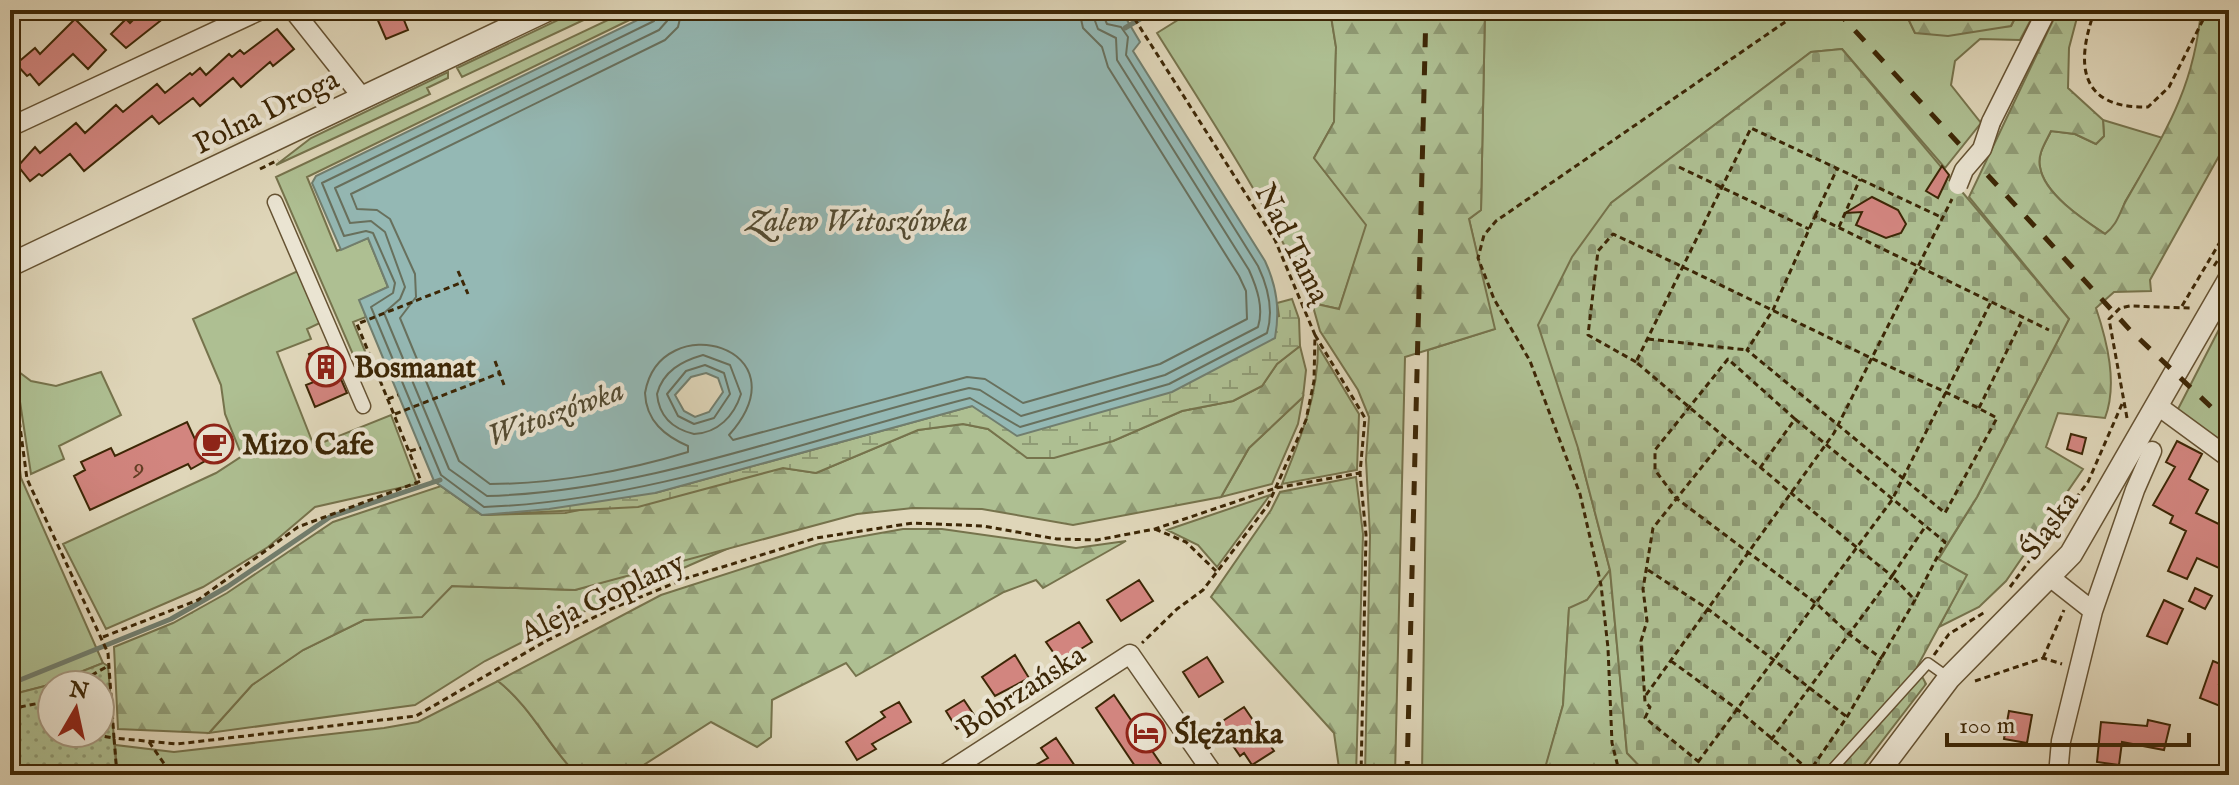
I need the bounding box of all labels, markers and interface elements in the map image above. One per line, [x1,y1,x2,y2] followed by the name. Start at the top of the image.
[188,61,346,164] street label: Polna Droga
[1245,178,1338,312] street label: Nad Tamą
[743,202,968,243] water label: Zalew Witoszówka
[305,346,347,388] building icon: Bosmanat
[354,350,477,388] place label: Bosmanat
[482,371,630,458] water label: Witoszówka
[193,423,235,465] cafe icon: Mizo Cafe
[242,427,374,465] place label: Mizo Cafe
[132,451,145,484] house number: 9
[2013,484,2088,568] street label: Śląska
[514,544,691,654] street label: Aleja Goplany
[951,637,1093,748] street label: Bobrzańska
[36,669,116,749] north arrow
[66,676,90,707] text: N
[1947,697,2189,747] scale bar
[1959,711,2015,742] text: 100 m
[1125,712,1167,754] hotel icon: Ślężanka
[1174,715,1284,754] place label: Ślężanka

